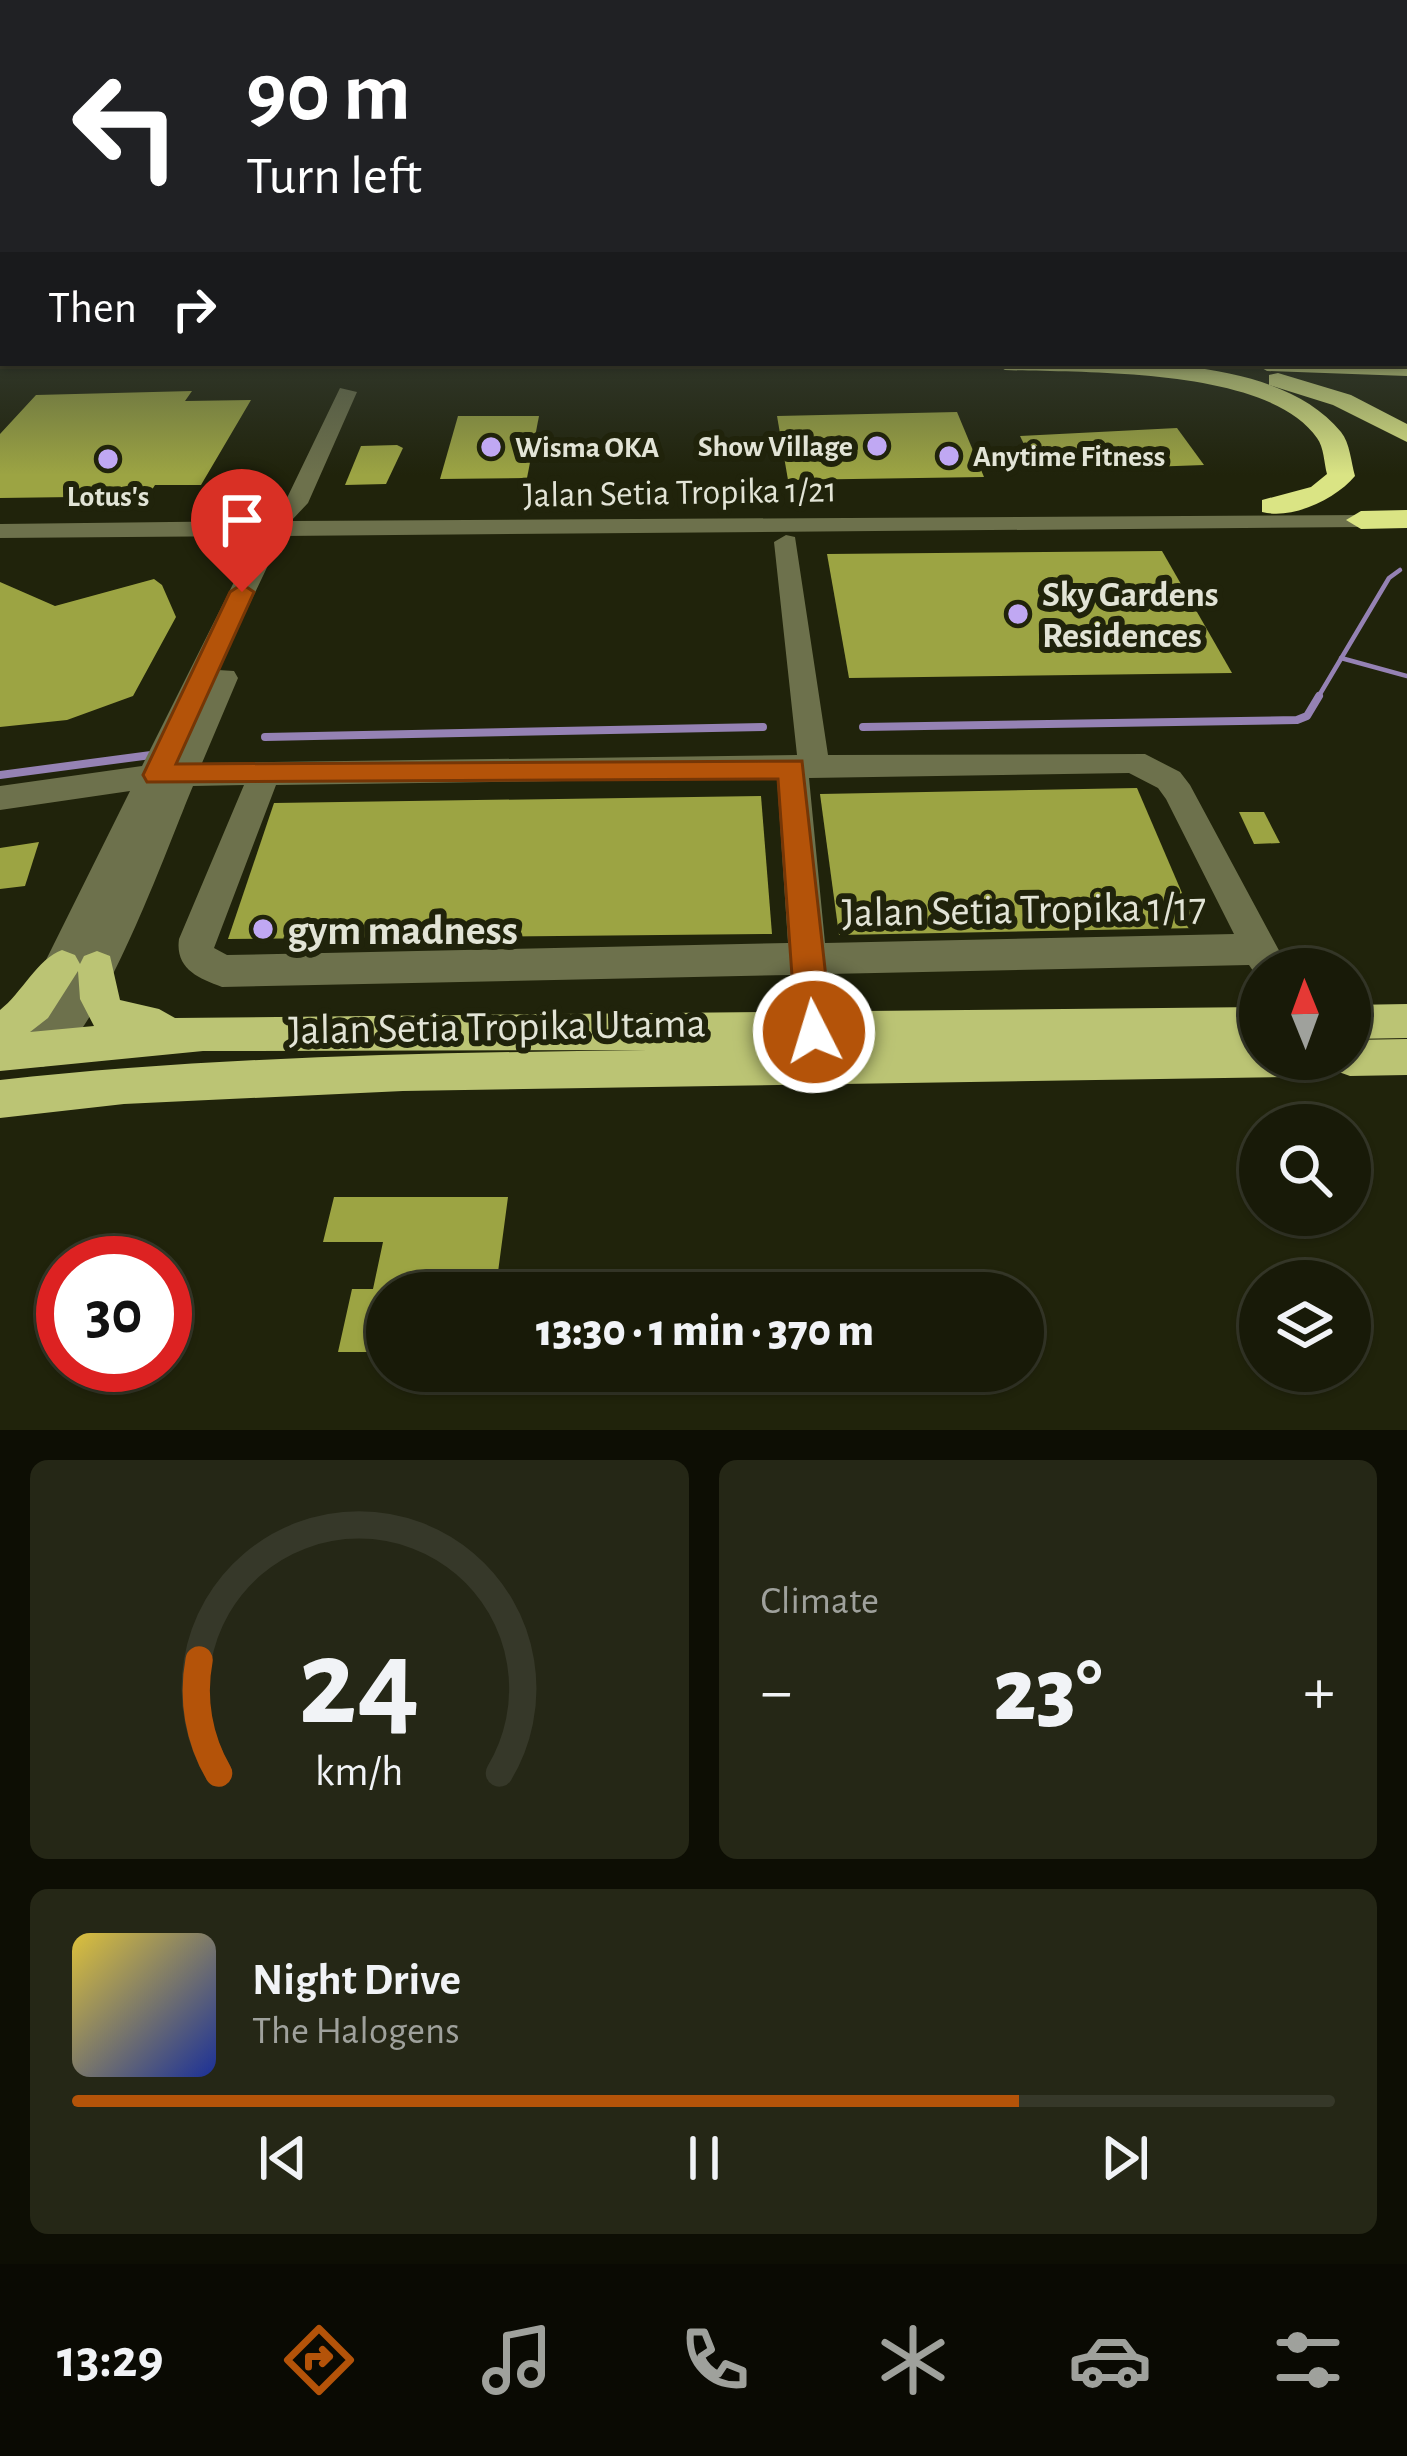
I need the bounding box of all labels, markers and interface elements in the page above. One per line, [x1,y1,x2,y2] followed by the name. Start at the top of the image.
[48,48,204,204] icon: left
[246,52,411,136] text: 90 m
[246,150,422,204] text: Turn left
[161,276,227,342] icon: right
[48,286,137,331] text: Then
[698,432,853,462] place label: Show Village
[515,433,659,463] place label: Wisma OKA
[864,433,890,459] marker: Show Village
[478,434,504,460] marker: Wisma OKA
[973,442,1165,472] place label: Anytime Fitness
[936,443,962,469] marker: Anytime Fitness
[95,446,121,472] marker: Lotus's
[191,469,293,592] pin
[523,472,837,514] street label: Jalan Setia Tropika 1/21
[67,482,149,512] place label: Lotus's
[209,487,275,553] icon: arrive
[1042,577,1219,654] place label: Sky Gardens Residences
[1005,601,1031,627] marker: Sky Gardens Residences
[841,886,1207,934] street label: Jalan Setia Tropika 1/17
[287,910,518,952] place label: gym madness
[250,916,276,942] marker: gym madness
[1239,948,1371,1080] north arrow
[1239,948,1371,1392] map controls
[751,969,877,1095] position arrow
[288,1002,706,1052] street label: Jalan Setia Tropika Utama
[1239,1104,1371,1236] button: search
[36,1236,192,1392] speed limit sign: 30
[1239,1260,1371,1392] button: layers
[536,1309,874,1354] text: 13:30 · 1 min · 370 m
[761,1582,879,1621] text: Climate
[298,1622,420,1747] text: 24
[993,1647,1102,1737] text: 23°
[761,1659,792,1725] text: −
[1303,1659,1335,1725] text: +
[315,1750,403,1793] text: km/h
[252,1958,461,2003] text: Night Drive
[252,2012,460,2051] text: The Halogens
[250,2125,316,2191] icon: previous
[671,2125,737,2191] icon: pause
[1092,2125,1158,2191] icon: next
[277,2318,361,2402] icon: directions
[475,2318,559,2402] icon: music
[673,2318,757,2402] icon: phone
[871,2318,955,2402] icon: climate
[1068,2318,1152,2402] icon: car
[1266,2318,1350,2402] icon: filters
[57,2333,163,2387] text: 13:29

